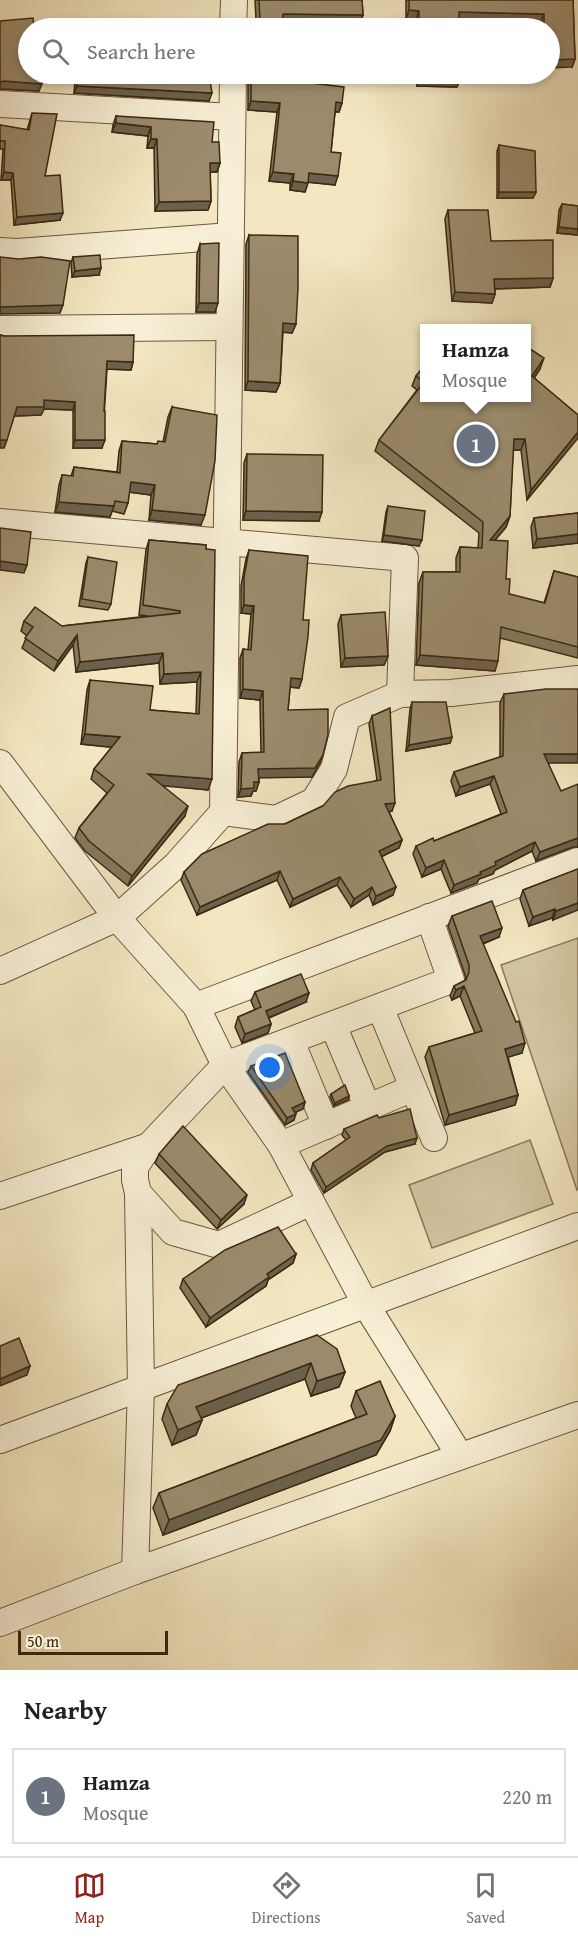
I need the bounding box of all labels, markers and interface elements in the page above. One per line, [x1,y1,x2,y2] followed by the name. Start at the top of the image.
[18,18,560,84] search box
[39,35,72,68] icon: search
[87,35,196,67] text: Search here
[420,324,531,402] popup
[442,333,509,365] text: Hamza
[442,365,507,394] text: Mosque
[456,422,496,466] pin: 1
[255,1053,284,1082] your location
[18,1628,168,1656] scale bar
[27,1629,59,1653] text: 50 m
[24,1690,107,1729] text: Nearby
[83,1766,150,1798] text: Hamza
[40,1782,51,1811] text: 1
[502,1782,552,1811] text: 220 m
[83,1798,148,1827] text: Mosque
[73,1869,106,1929] tab: Map
[252,1869,321,1929] tab: Directions
[466,1869,505,1929] tab: Saved

